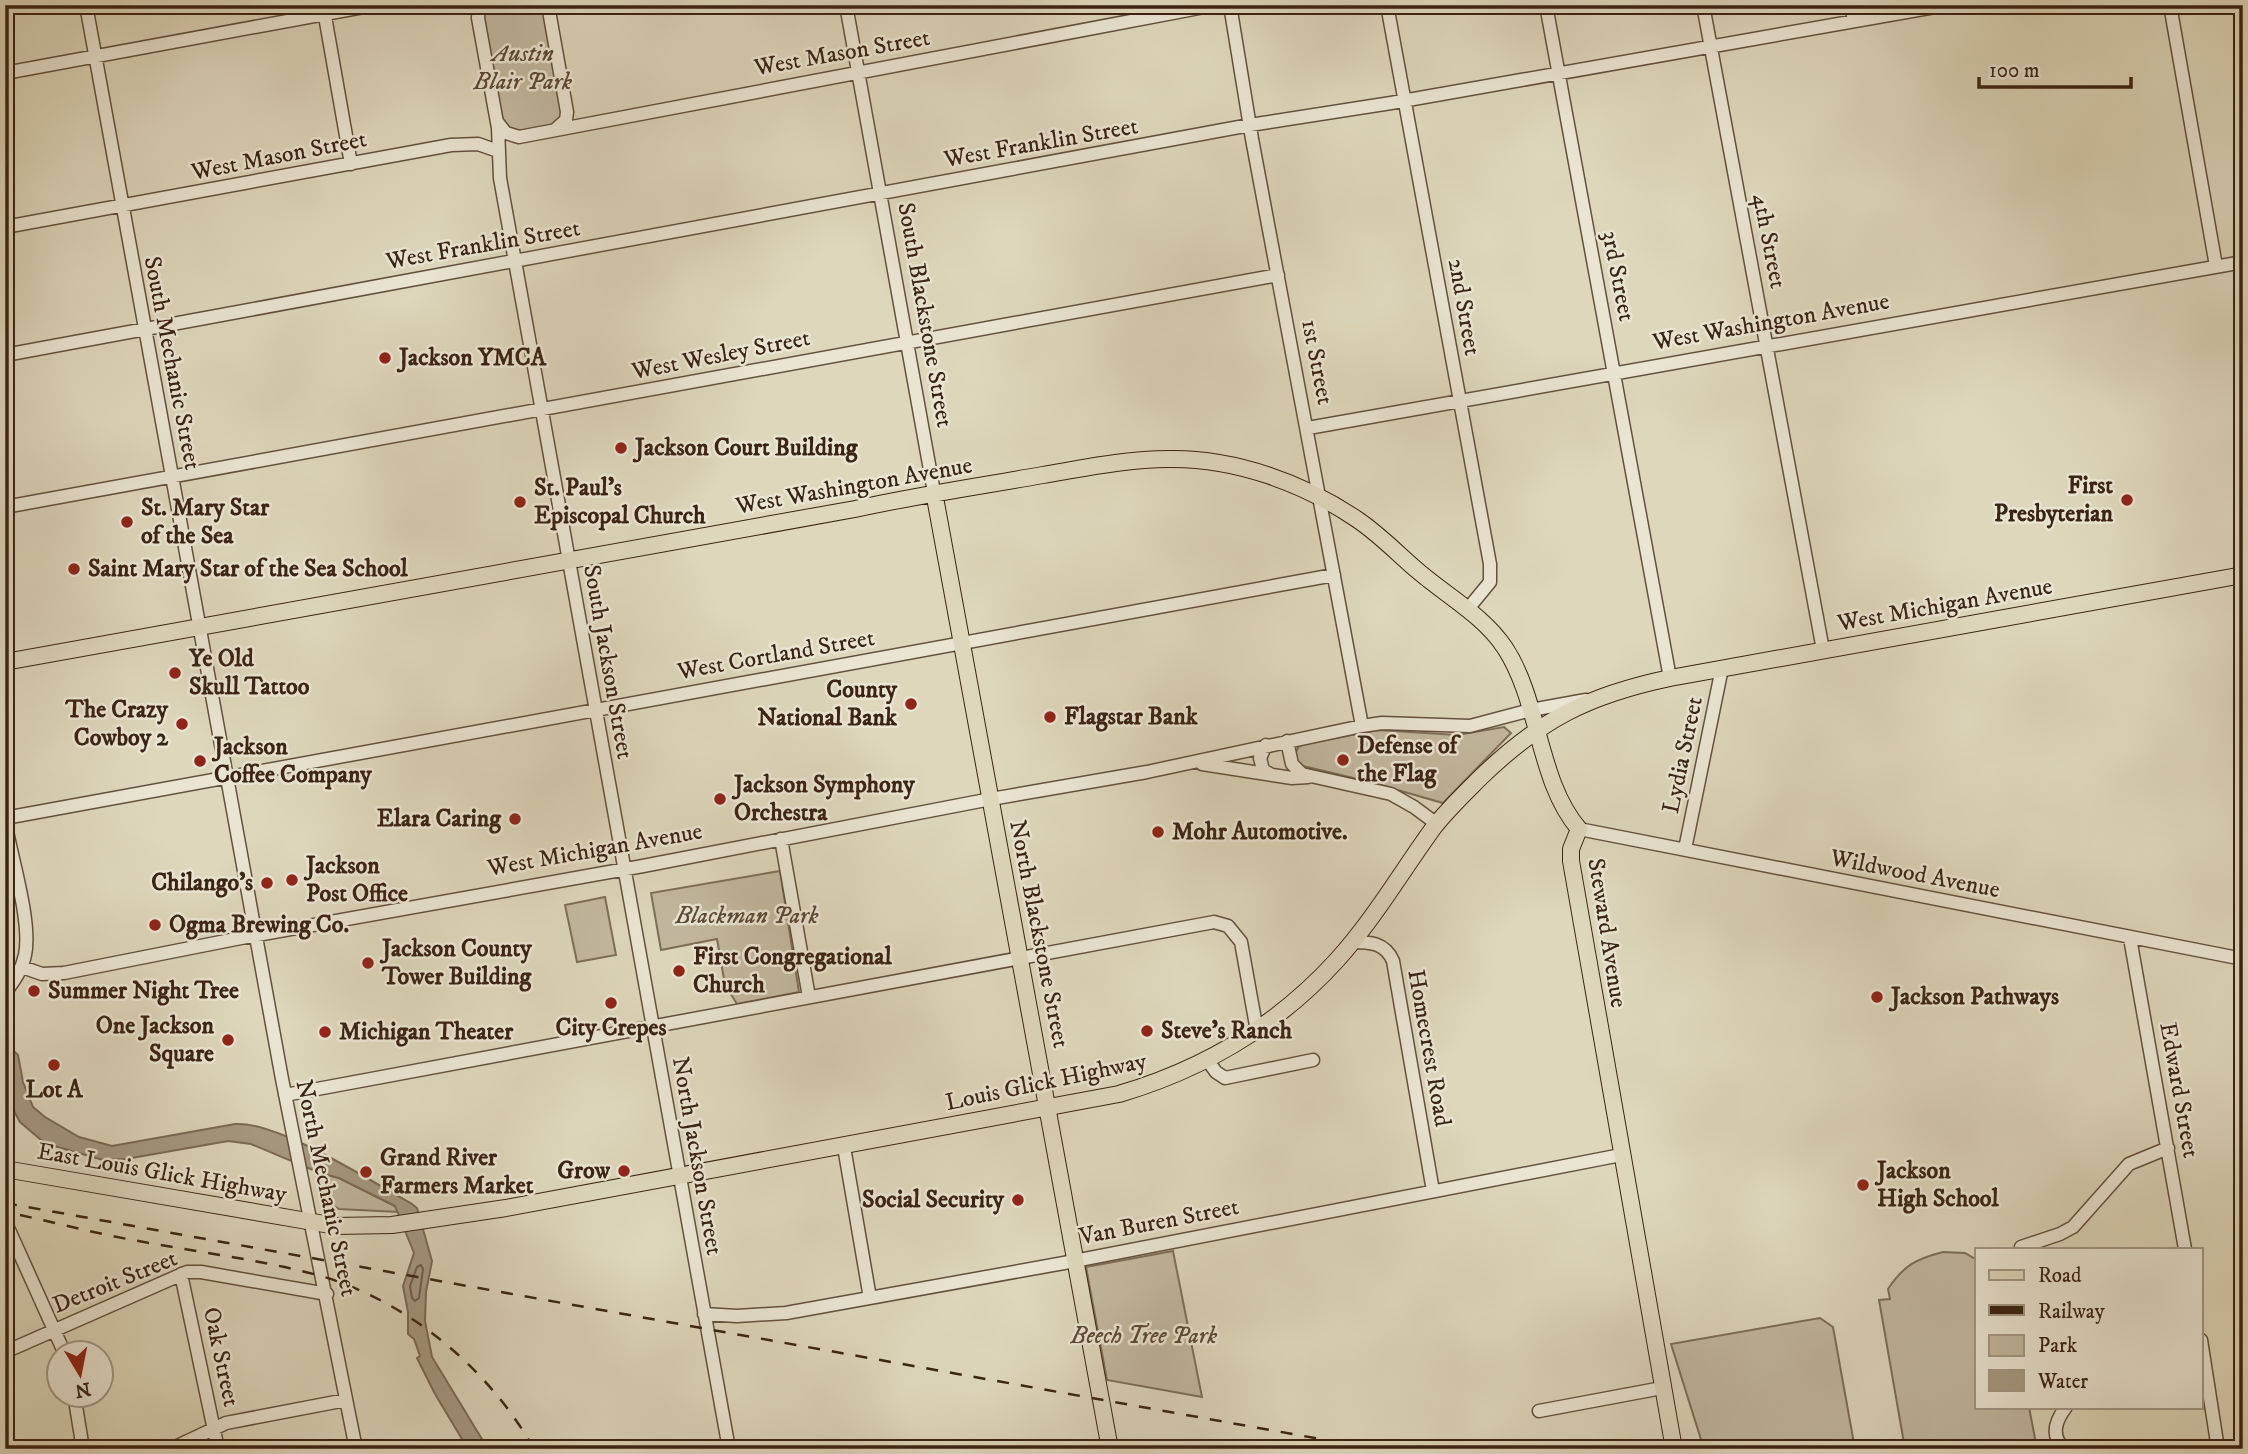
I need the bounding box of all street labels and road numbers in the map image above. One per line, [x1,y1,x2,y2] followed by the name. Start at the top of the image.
[751,23,933,83] street label: West Mason Street
[941,111,1141,175] street label: West Franklin Street
[188,124,369,188] street label: West Mason Street
[1745,191,1793,291] street label: 4th Street
[890,200,960,430] street label: South Blackstone Street
[383,213,583,277] street label: West Franklin Street
[1595,228,1642,324] street label: 3rd Street
[137,254,207,473] street label: South Mechanic Street
[1441,256,1487,358] street label: 2nd Street
[1649,286,1892,358] street label: West Washington Avenue
[1294,317,1340,408] street label: 1st Street
[628,323,813,387] street label: West Wesley Street
[732,450,975,522] street label: West Washington Avenue
[576,562,640,762] street label: South Jackson Street
[1834,571,2055,639] street label: West Michigan Avenue
[674,623,877,687] street label: West Cortland Street
[1656,694,1710,816] street label: Lydia Street
[484,816,705,884] street label: West Michigan Avenue
[1002,817,1076,1051] street label: North Blackstone Street
[1827,843,2002,905] street label: Wildwood Avenue
[1580,856,1634,1010] street label: Steward Avenue
[1400,967,1458,1129] street label: Homecrest Road
[2152,1020,2206,1160] street label: Edward Street
[943,1046,1150,1118] street label: Louis Glick Highway
[665,1055,729,1258] street label: North Jackson Street
[288,1077,364,1299] street label: North Mechanic Street
[35,1136,290,1210] street label: East Louis Glick Highway
[1076,1192,1242,1252] street label: Van Buren Street
[48,1243,182,1321] street label: Detroit Street
[196,1304,246,1410] street label: Oak Street

